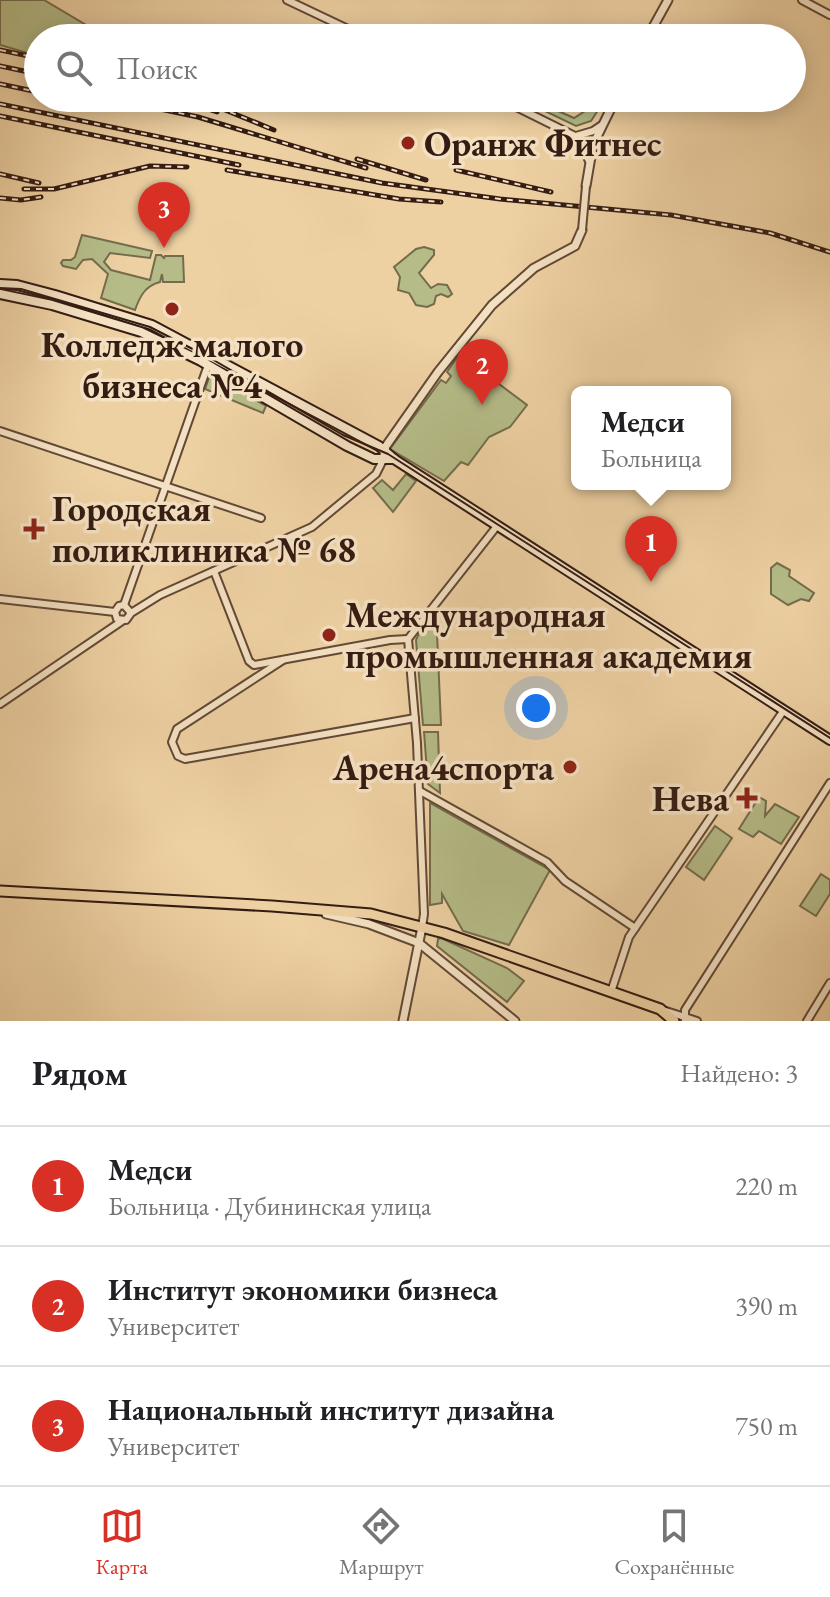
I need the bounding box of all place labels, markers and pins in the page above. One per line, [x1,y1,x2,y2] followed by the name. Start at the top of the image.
[424,120,662,167] place label: Оранж Фитнес
[399,134,417,152] marker: Оранж Фитнес
[138,182,190,248] pin: 3
[163,300,181,318] marker: Колледж малого бизнеса №4
[41,321,303,409] place label: Колледж малого бизнеса №4
[456,339,508,405] pin: 2
[52,485,356,573] place label: Городская поликлиника № 68
[625,516,677,582] pin: 1
[23,518,45,540] marker: Городская поликлиника № 68
[345,591,752,679] place label: Международная промышленная академия
[320,626,338,644] marker: Международная промышленная академия
[332,744,554,791] place label: Арена4спорта
[561,758,579,776] marker: Арена4спорта
[652,775,729,822] place label: Нева
[736,787,758,809] marker: Нева

